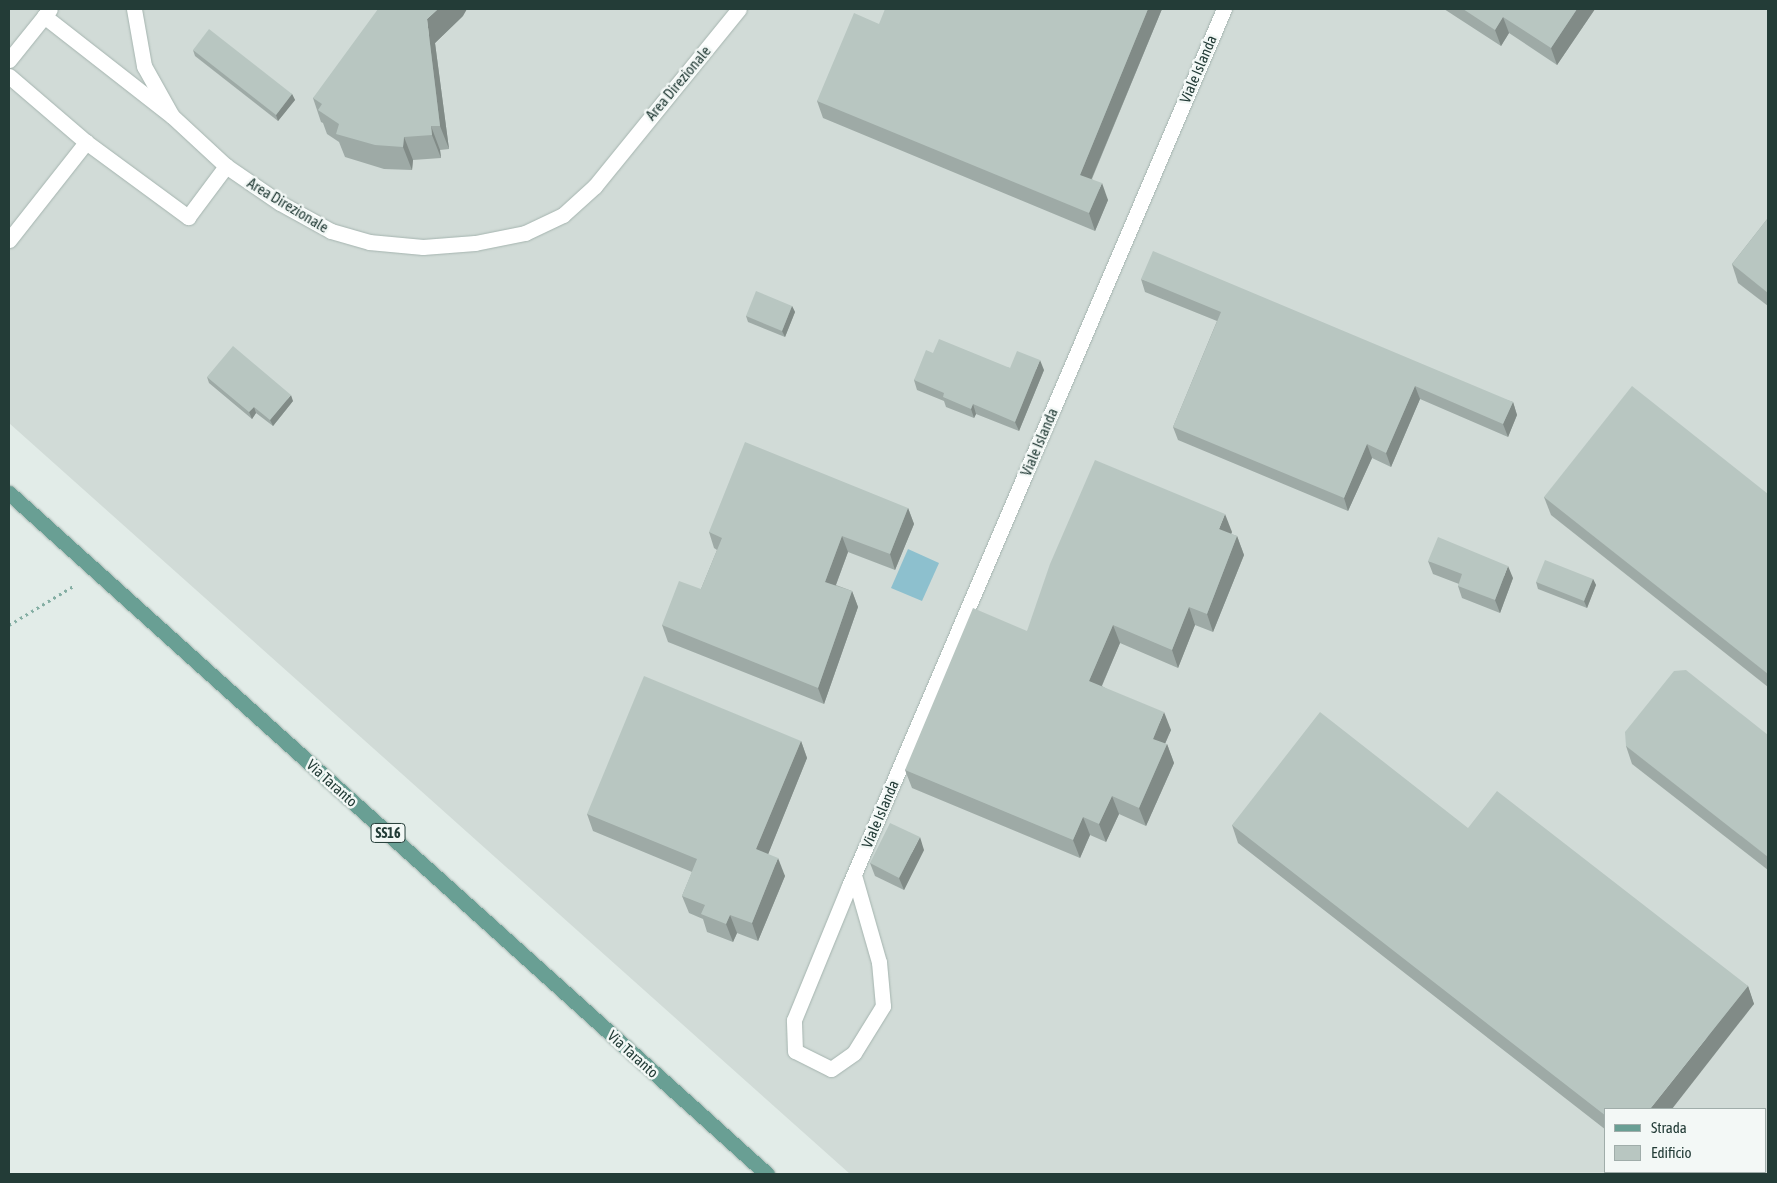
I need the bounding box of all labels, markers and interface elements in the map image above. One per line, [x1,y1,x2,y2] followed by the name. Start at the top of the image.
[1176,32,1220,106] street label: Viale Islanda
[642,42,714,124] street label: Area Direzionale
[244,174,332,236] street label: Area Direzionale
[1017,405,1061,479] street label: Viale Islanda
[303,756,361,810] street label: Via Taranto
[858,777,902,851] street label: Viale Islanda
[370,821,406,844] road number: SS16
[604,1027,662,1081] street label: Via Taranto
[1604,1108,1767,1173] legend
[1651,1119,1687,1136] text: Strada
[1651,1144,1692,1161] text: Edificio

